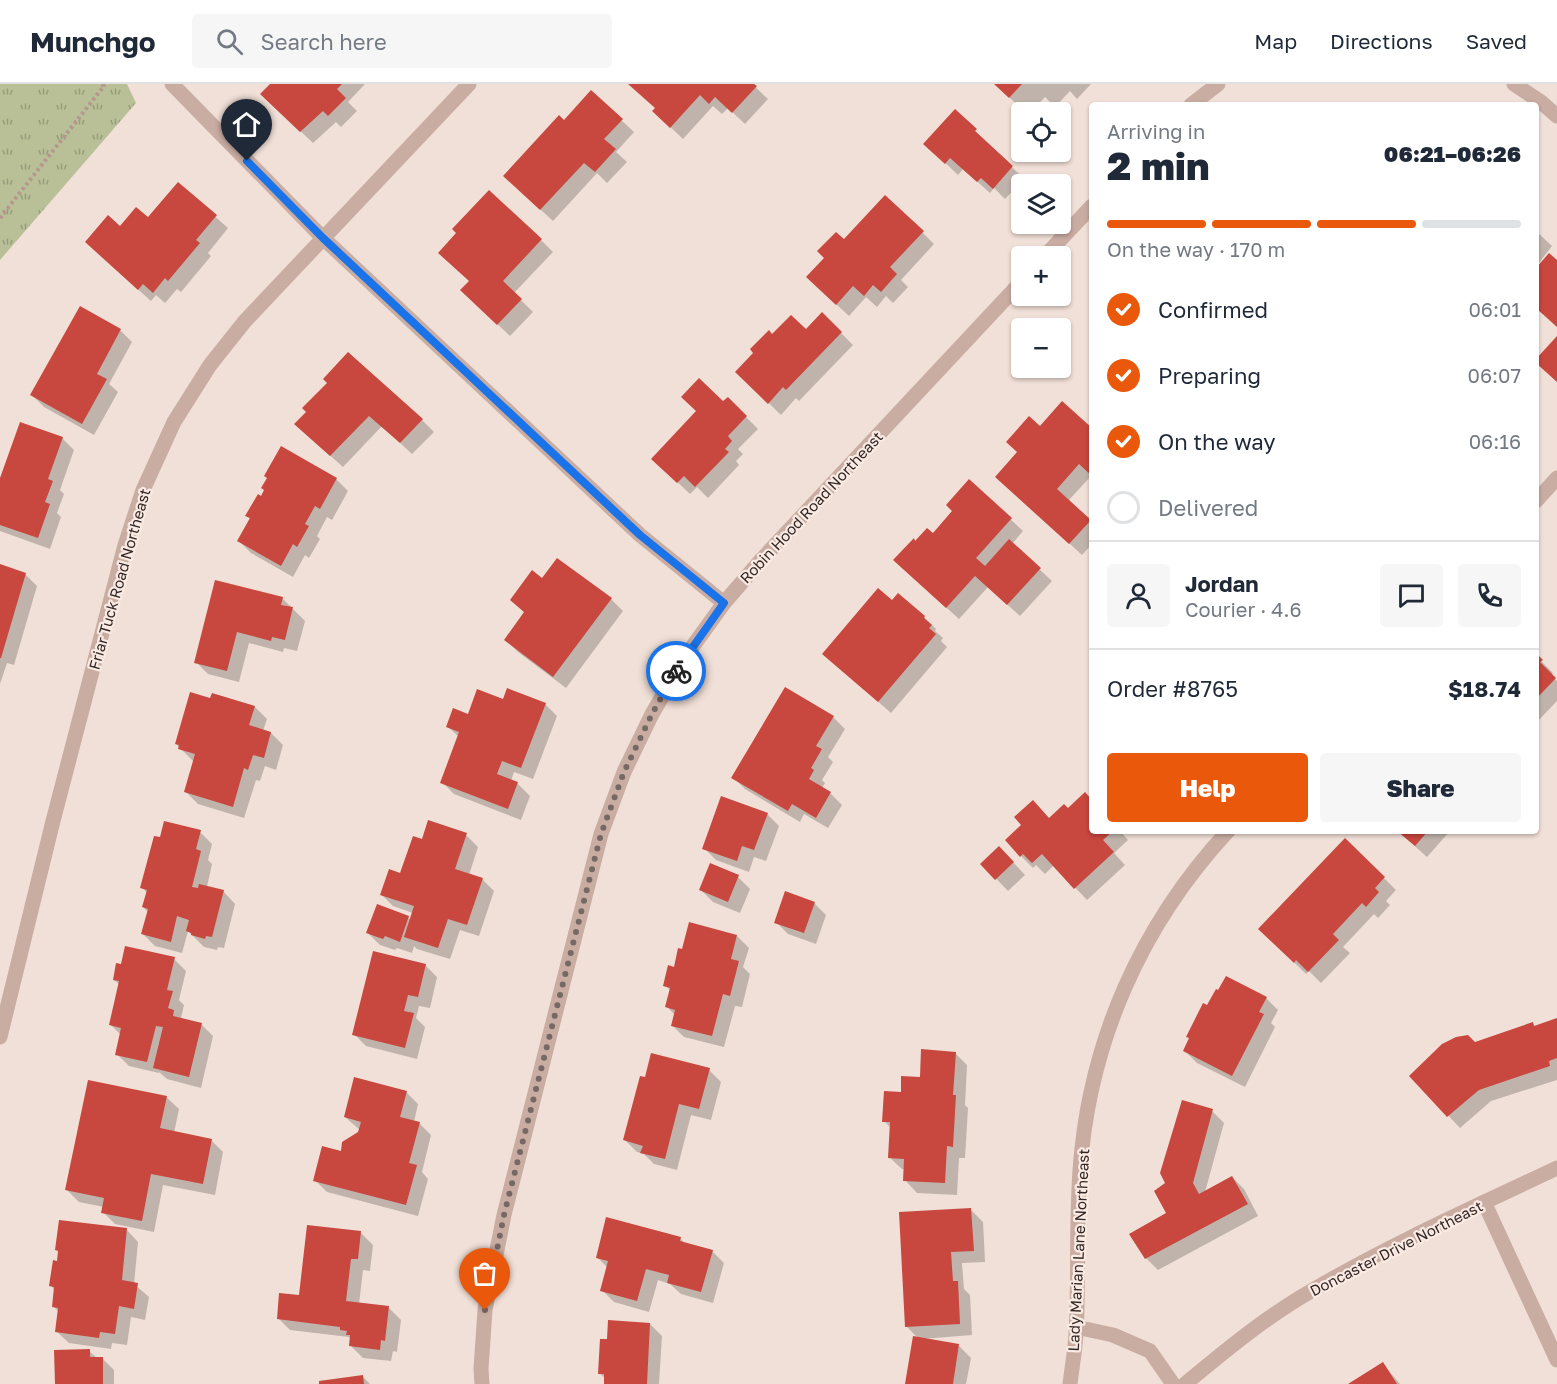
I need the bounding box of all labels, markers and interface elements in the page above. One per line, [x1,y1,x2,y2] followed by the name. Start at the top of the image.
[192,14,612,68] search box
[30,25,156,58] text: Munchgo
[213,25,246,58] icon: search
[261,28,387,55] text: Search here
[1254,28,1297,54] text: Map
[1330,28,1433,54] text: Directions
[1466,28,1527,54] text: Saved
[221,99,272,161] pin
[1011,102,1071,378] map controls
[1011,102,1071,162] button: locate
[230,108,263,141] icon: home
[1107,119,1205,143] text: Arriving in
[1384,140,1521,167] text: 06:21–06:26
[1107,142,1210,189] text: 2 min
[1011,174,1071,234] button: layers
[1107,237,1285,261] text: On the way · 170 m
[1011,246,1071,306] button: +
[1107,293,1140,326] icon: check
[1158,296,1268,323] text: Confirmed
[1468,297,1521,321] text: 06:01
[1011,318,1071,378] button: −
[1107,359,1140,392] icon: check
[1158,362,1261,389] text: Preparing
[1468,363,1521,387] text: 06:07
[1107,425,1140,458] icon: check
[736,427,886,587] street label: Robin Hood Road Northeast
[1158,428,1276,455] text: On the way
[1469,429,1521,453] text: 06:16
[84,486,154,672] street label: Friar Tuck Road Northeast
[1158,494,1258,521] text: Delivered
[1107,564,1170,627] button: person
[1380,564,1443,627] button: chat
[1458,564,1521,627] button: phone
[1185,570,1259,597] text: Jordan
[1185,597,1302,621] text: Courier · 4.6
[646,641,706,701] courier
[660,655,693,688] icon: bike
[1107,675,1238,702] text: Order #8765
[1448,675,1521,702] text: $18.74
[1107,753,1308,822] button: Help
[1320,753,1521,822] button: Share
[1064,1148,1092,1352] street label: Lady Marian Lane Northeast
[1307,1197,1485,1299] street label: Doncaster Drive Northeast
[459,1248,510,1310] pin
[468,1257,501,1290] icon: bag

